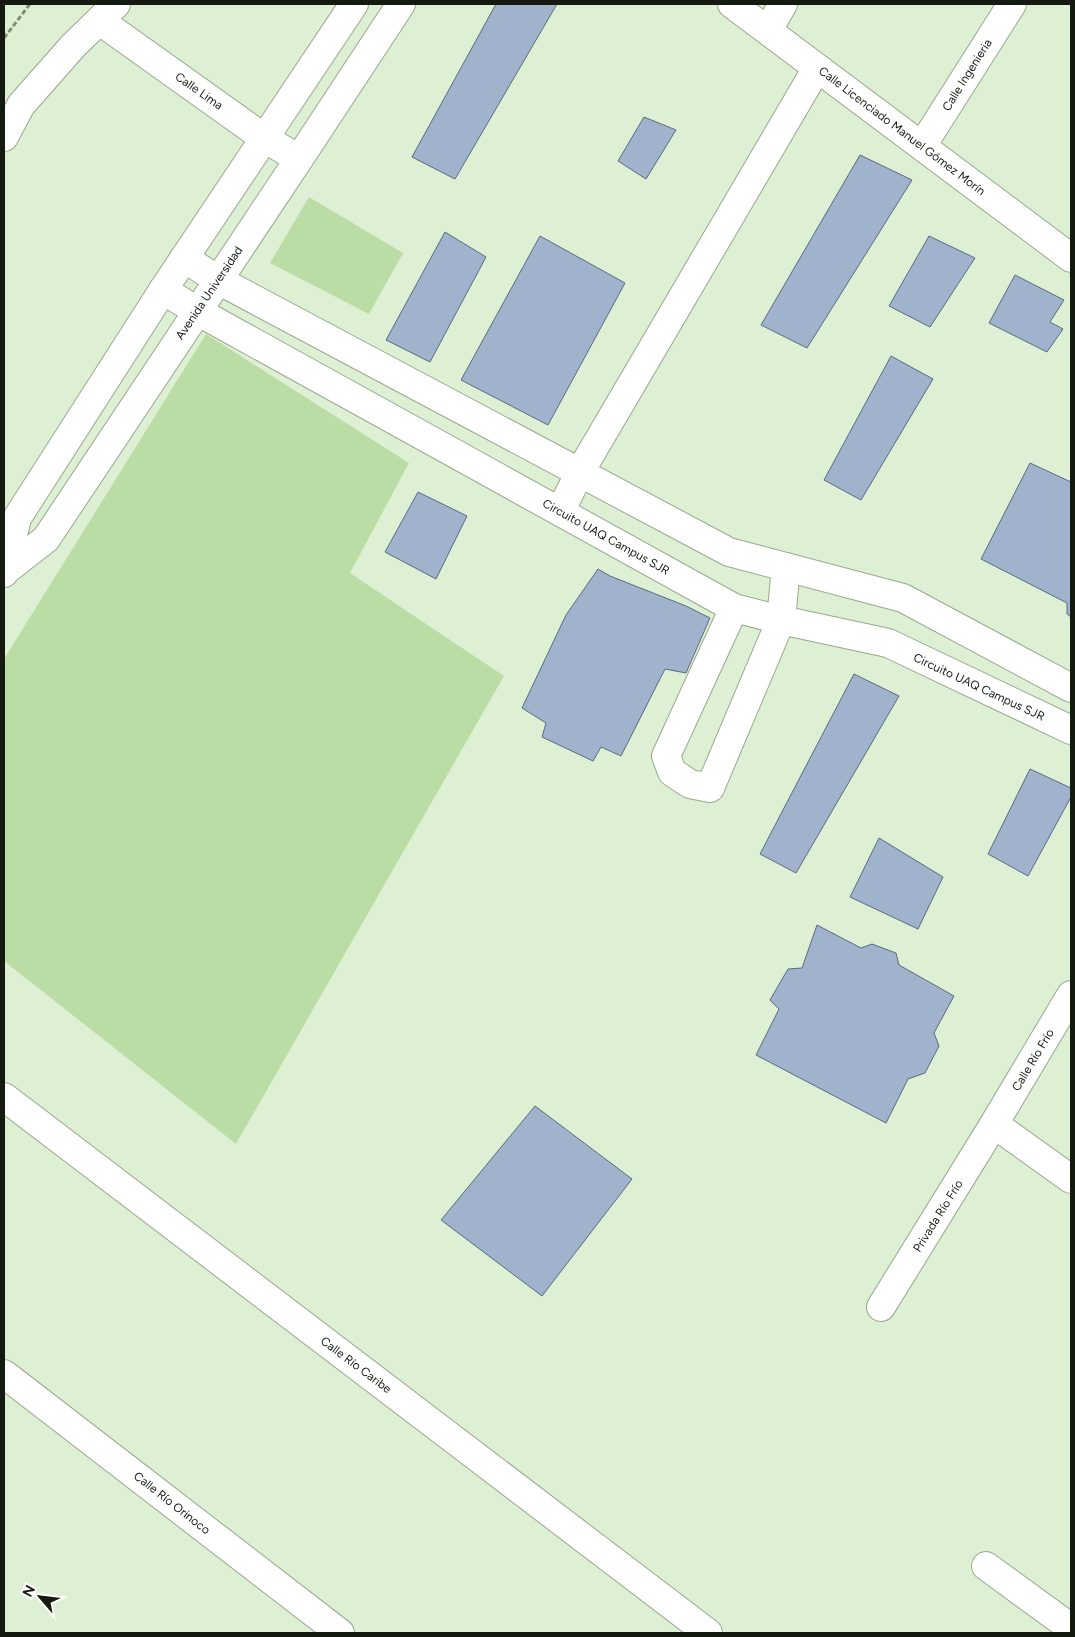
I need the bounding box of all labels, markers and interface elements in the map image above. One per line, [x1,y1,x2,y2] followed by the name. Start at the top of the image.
[939,36,995,114] street label: Calle Ingenieria
[816,64,988,198] street label: Calle Licenciado Manuel Gómez Morín
[172,70,226,112] street label: Calle Lima
[173,244,245,342] street label: Avenida Universidad
[540,496,672,578] street label: Circuito UAQ Campus SJR
[911,650,1047,724] street label: Circuito UAQ Campus SJR
[1009,1026,1057,1094] street label: Calle Río Frío
[910,1177,966,1255] street label: Privada Río Frío
[318,1334,395,1396] street label: Calle Río Caribe
[131,1469,213,1537] street label: Calle Río Orinoco
[15,1572,65,1622] north arrow
[19,1582,39,1600] text: N

